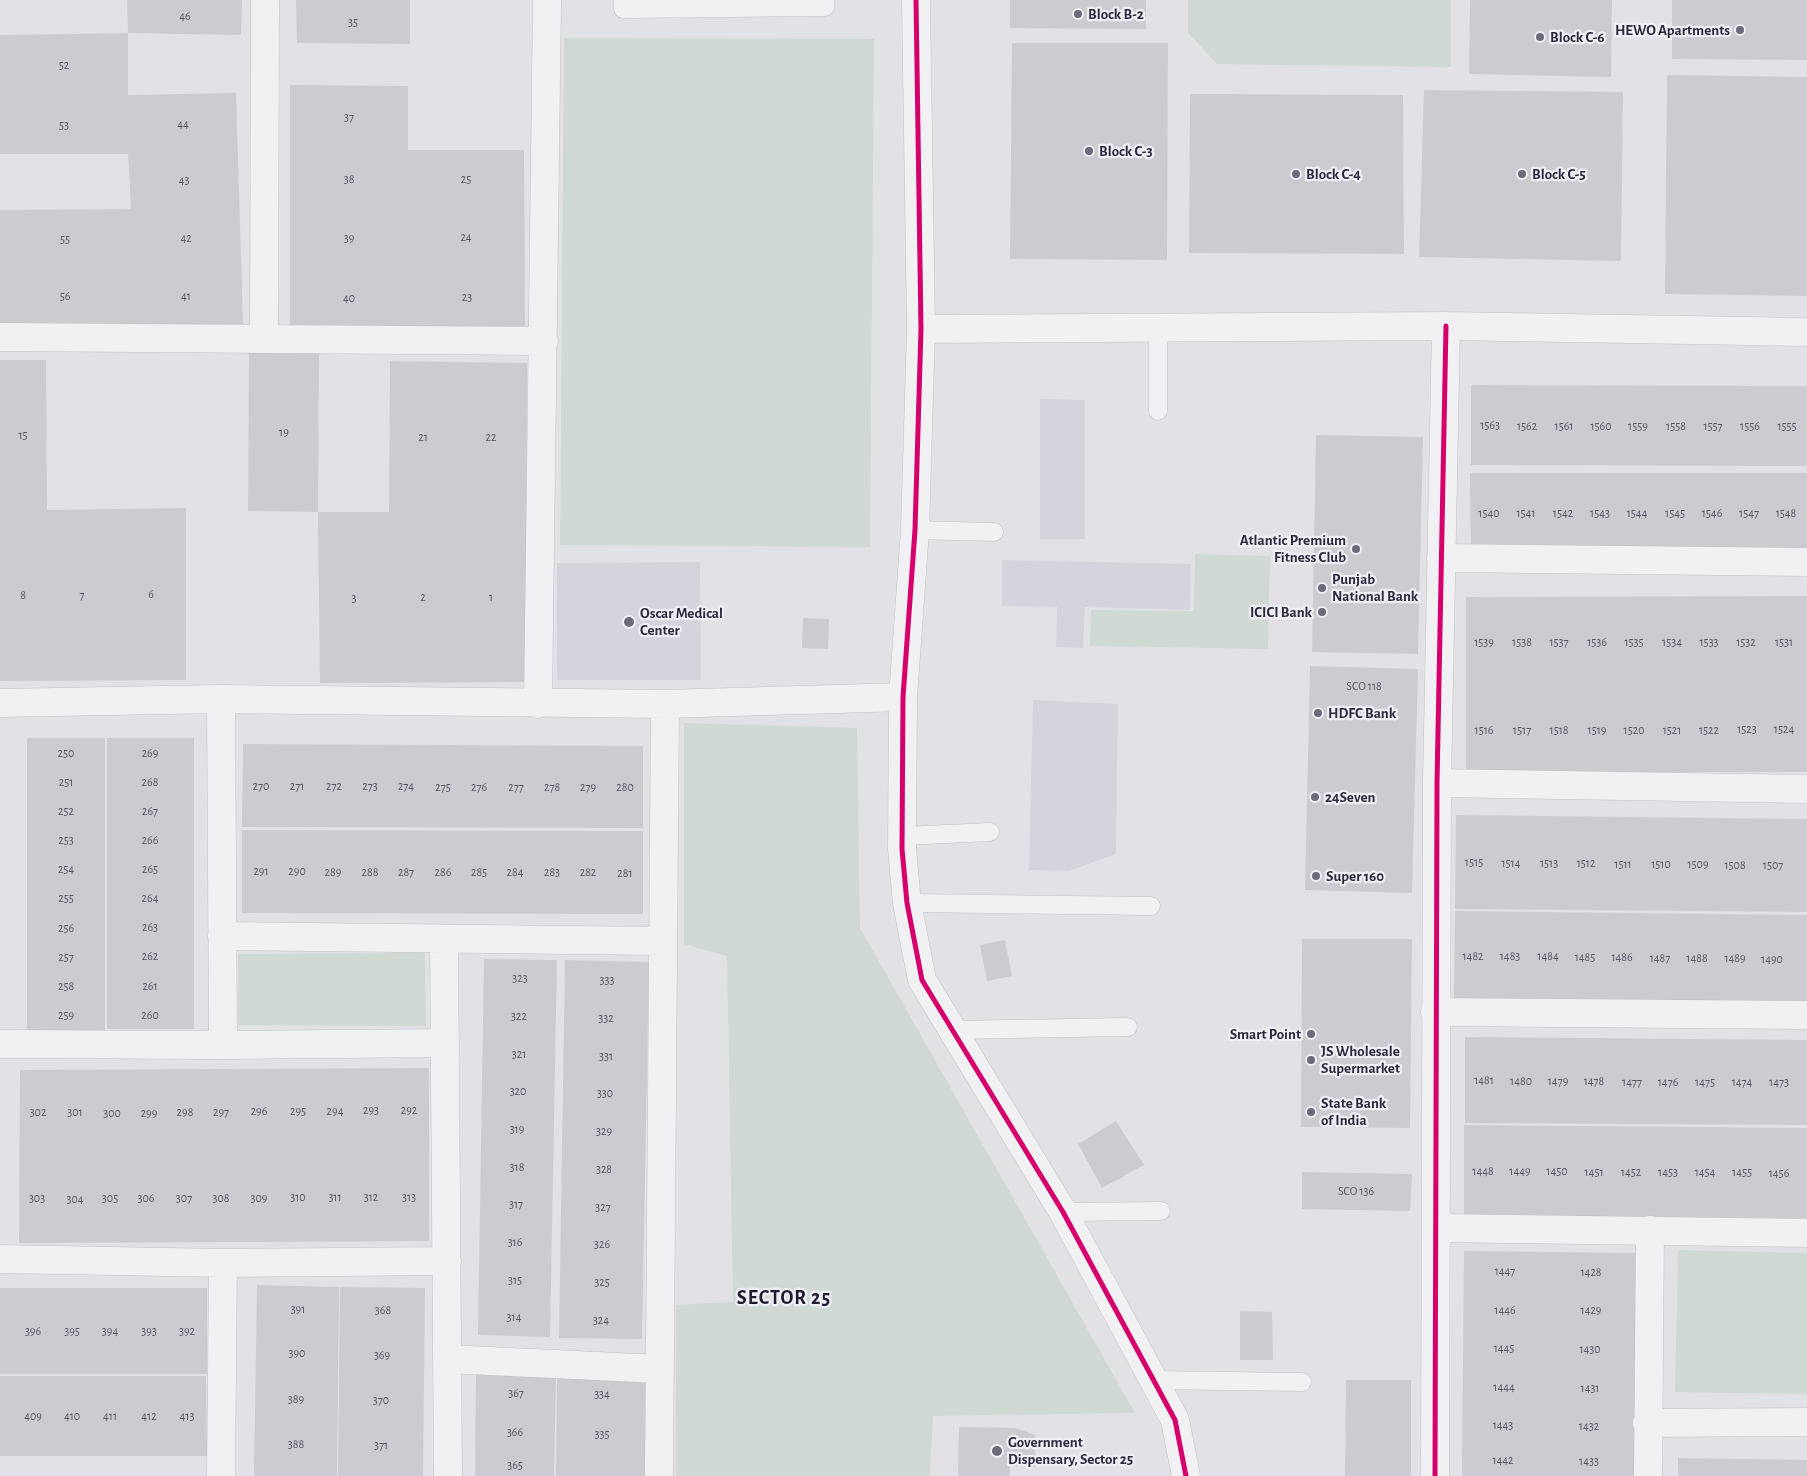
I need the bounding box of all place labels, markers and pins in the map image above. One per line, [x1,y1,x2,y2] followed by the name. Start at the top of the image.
[1088,5,1144,23] place label: Block B-2
[1072,8,1084,20] marker: Block B-2
[1615,21,1730,39] place label: HEWO Apartments
[1734,24,1746,36] marker: HEWO Apartments
[1550,28,1605,46] place label: Block C-6
[1534,31,1546,43] marker: Block C-6
[1099,142,1153,160] place label: Block C-3
[1083,145,1095,157] marker: Block C-3
[1306,165,1361,183] place label: Block C-4
[1532,165,1586,183] place label: Block C-5
[1290,168,1302,180] marker: Block C-4
[1516,168,1528,180] marker: Block C-5
[1240,531,1346,566] place label: Atlantic Premium Fitness Club
[1350,543,1362,555] marker: Atlantic Premium Fitness Club
[1332,570,1418,605] place label: Punjab National Bank
[1316,582,1328,594] marker: Punjab National Bank
[1250,603,1312,621] place label: ICICI Bank
[640,604,723,639] place label: Oscar Medical Center
[1316,606,1328,618] marker: ICICI Bank
[622,615,636,629] marker: Oscar Medical Center
[1328,704,1396,722] place label: HDFC Bank
[1312,707,1324,719] marker: HDFC Bank
[1325,788,1375,806] place label: 24Seven
[1309,791,1321,803] marker: 24Seven
[1326,867,1384,885] place label: Super 160
[1310,870,1322,882] marker: Super 160
[1230,1025,1301,1043] place label: Smart Point
[1305,1028,1317,1040] marker: Smart Point
[1321,1042,1400,1077] place label: JS Wholesale Supermarket
[1305,1054,1317,1066] marker: JS Wholesale Supermarket
[1321,1094,1386,1129] place label: State Bank of India
[1305,1106,1317,1118] marker: State Bank of India
[1008,1433,1133,1468] place label: Government Dispensary, Sector 25
[990,1444,1004,1458] marker: Government Dispensary, Sector 25

